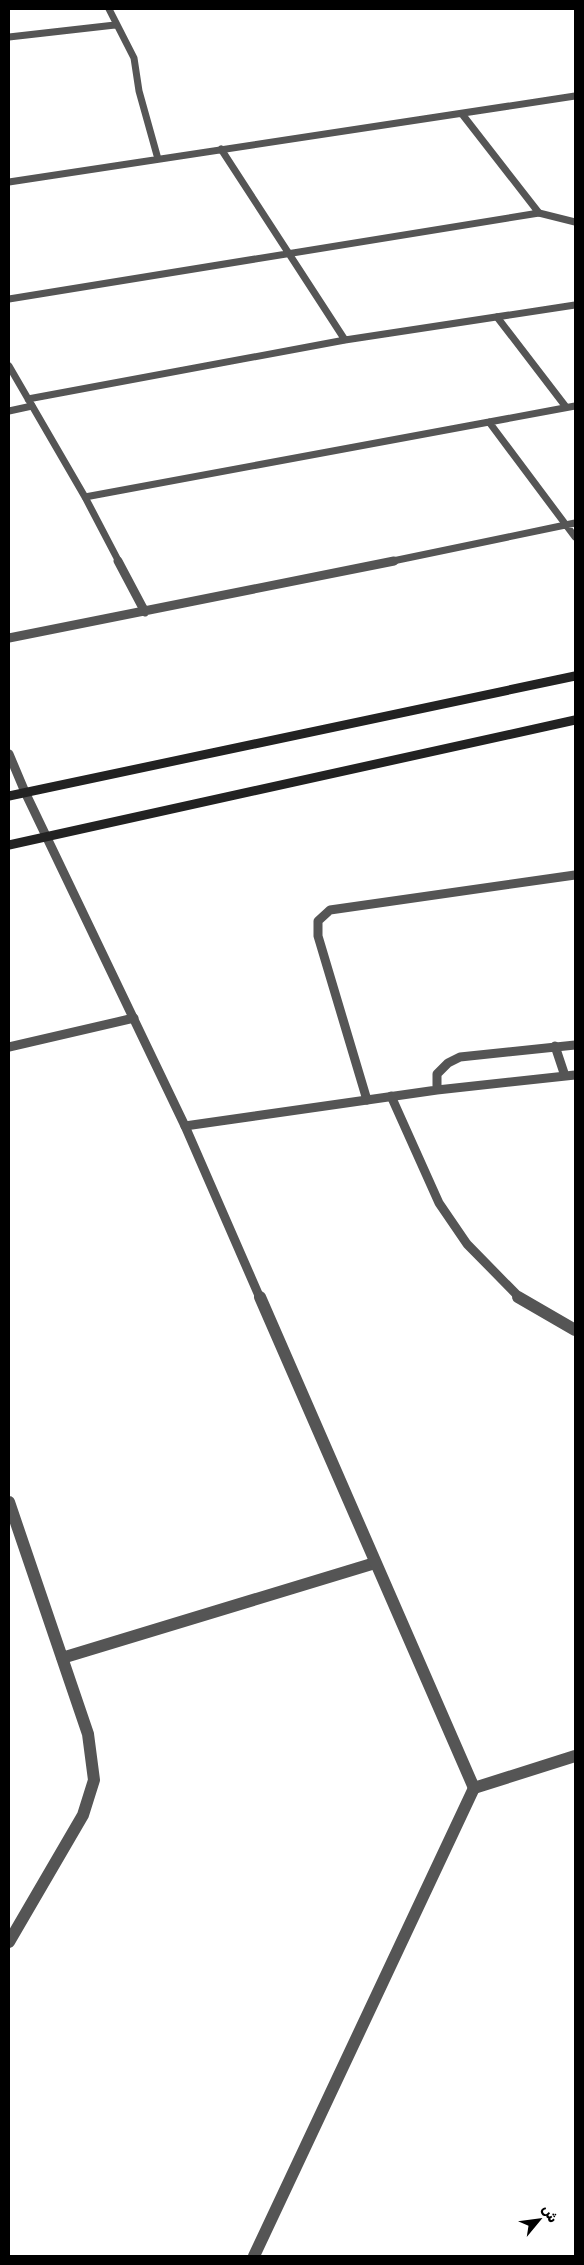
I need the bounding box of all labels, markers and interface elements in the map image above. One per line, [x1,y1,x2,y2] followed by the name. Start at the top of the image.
[514,2195,564,2245] north arrow
[538,2202,562,2226] text: ش

